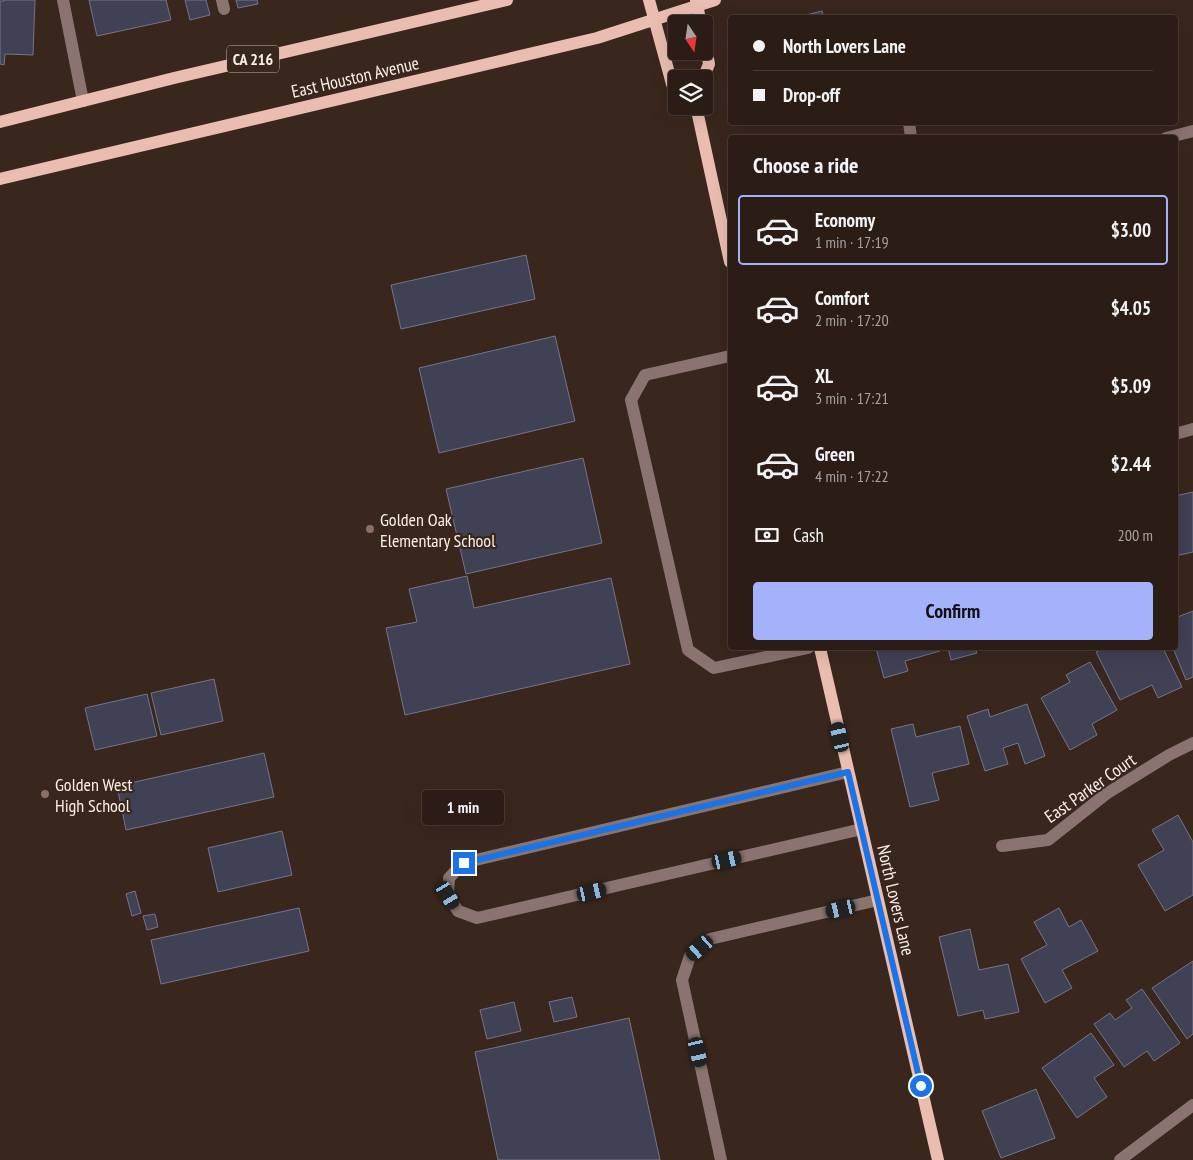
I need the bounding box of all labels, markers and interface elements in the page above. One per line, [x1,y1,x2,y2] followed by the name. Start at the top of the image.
[668,15,712,60] north arrow
[668,15,713,115] map controls
[783,34,906,58] text: North Lovers Lane
[227,46,279,72] road number: CA 216
[289,51,421,103] street label: East Houston Avenue
[668,70,713,115] button: layers
[783,83,840,107] text: Drop-off
[753,151,858,179] text: Choose a ride
[755,208,800,253] icon: car
[815,208,875,232] text: Economy
[1111,218,1151,242] text: $3.00
[815,232,889,252] text: 1 min · 17:19
[755,286,800,331] icon: car
[815,286,869,310] text: Comfort
[1111,296,1151,320] text: $4.05
[815,310,889,330] text: 2 min · 17:20
[755,364,800,409] icon: car
[815,364,833,388] text: XL
[1111,374,1151,398] text: $5.09
[815,388,889,408] text: 3 min · 17:21
[755,442,800,487] icon: car
[815,442,855,466] text: Green
[1111,452,1151,476] text: $2.44
[815,466,889,486] text: 4 min · 17:22
[380,508,496,552] place label: Golden Oak Elementary School
[753,521,781,549] icon: cash
[364,523,376,535] marker: Golden Oak Elementary School
[793,523,824,547] text: Cash
[1118,525,1153,545] text: 200 m
[753,582,1153,640] button: Confirm
[829,721,850,753] car
[1040,748,1140,828] street label: East Parker Court
[55,773,132,817] place label: Golden West High School
[39,788,51,800] marker: Golden West High School
[423,790,505,826] callout: 1 min
[447,797,479,817] text: 1 min
[872,842,920,958] street label: North Lovers Lane
[710,849,743,871] car
[453,852,475,874] route end
[433,878,462,912] car
[575,881,608,903] car
[824,898,857,920] car
[683,932,716,964] car
[687,1036,708,1068] car
[910,1075,932,1097] route start

